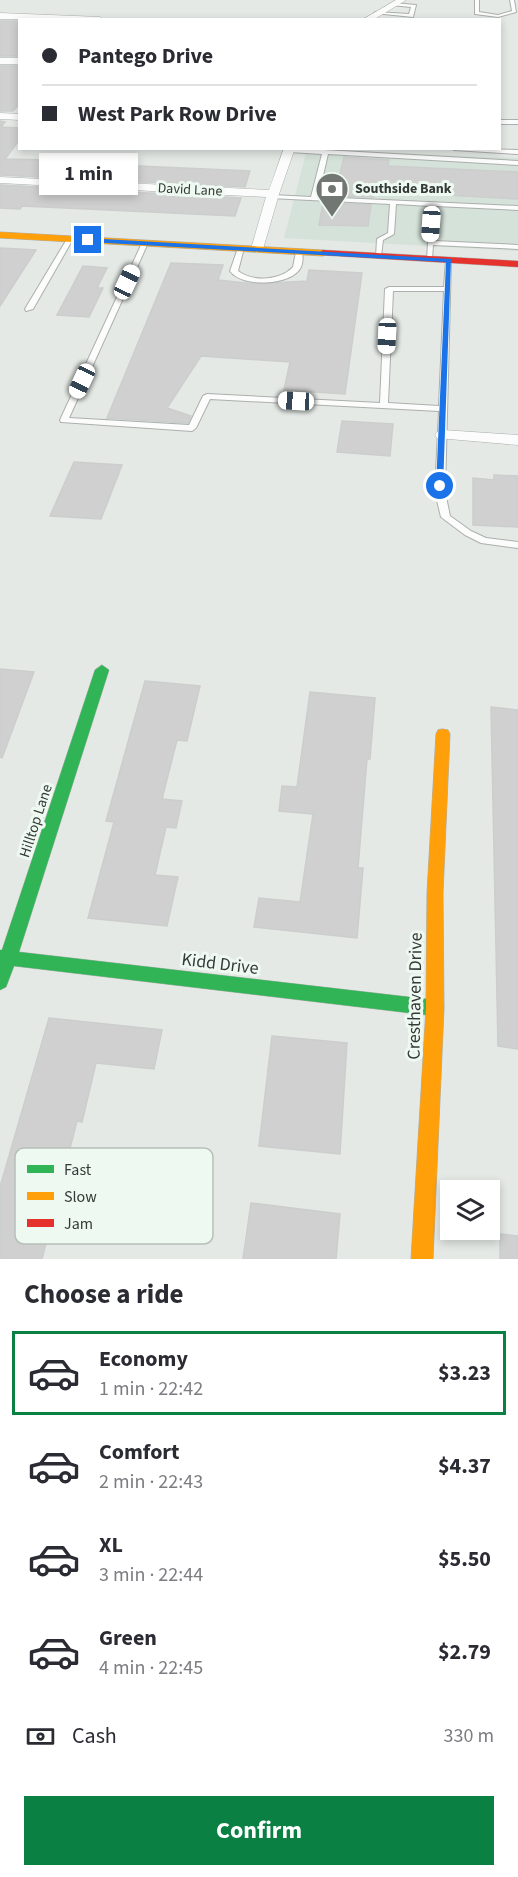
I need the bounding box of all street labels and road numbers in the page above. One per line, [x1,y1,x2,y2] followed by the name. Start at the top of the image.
[157,178,223,202] street label: David Lane
[14,782,58,860] street label: Hilltop Lane
[401,932,429,1060] street label: Cresthaven Drive
[180,947,260,981] street label: Kidd Drive

